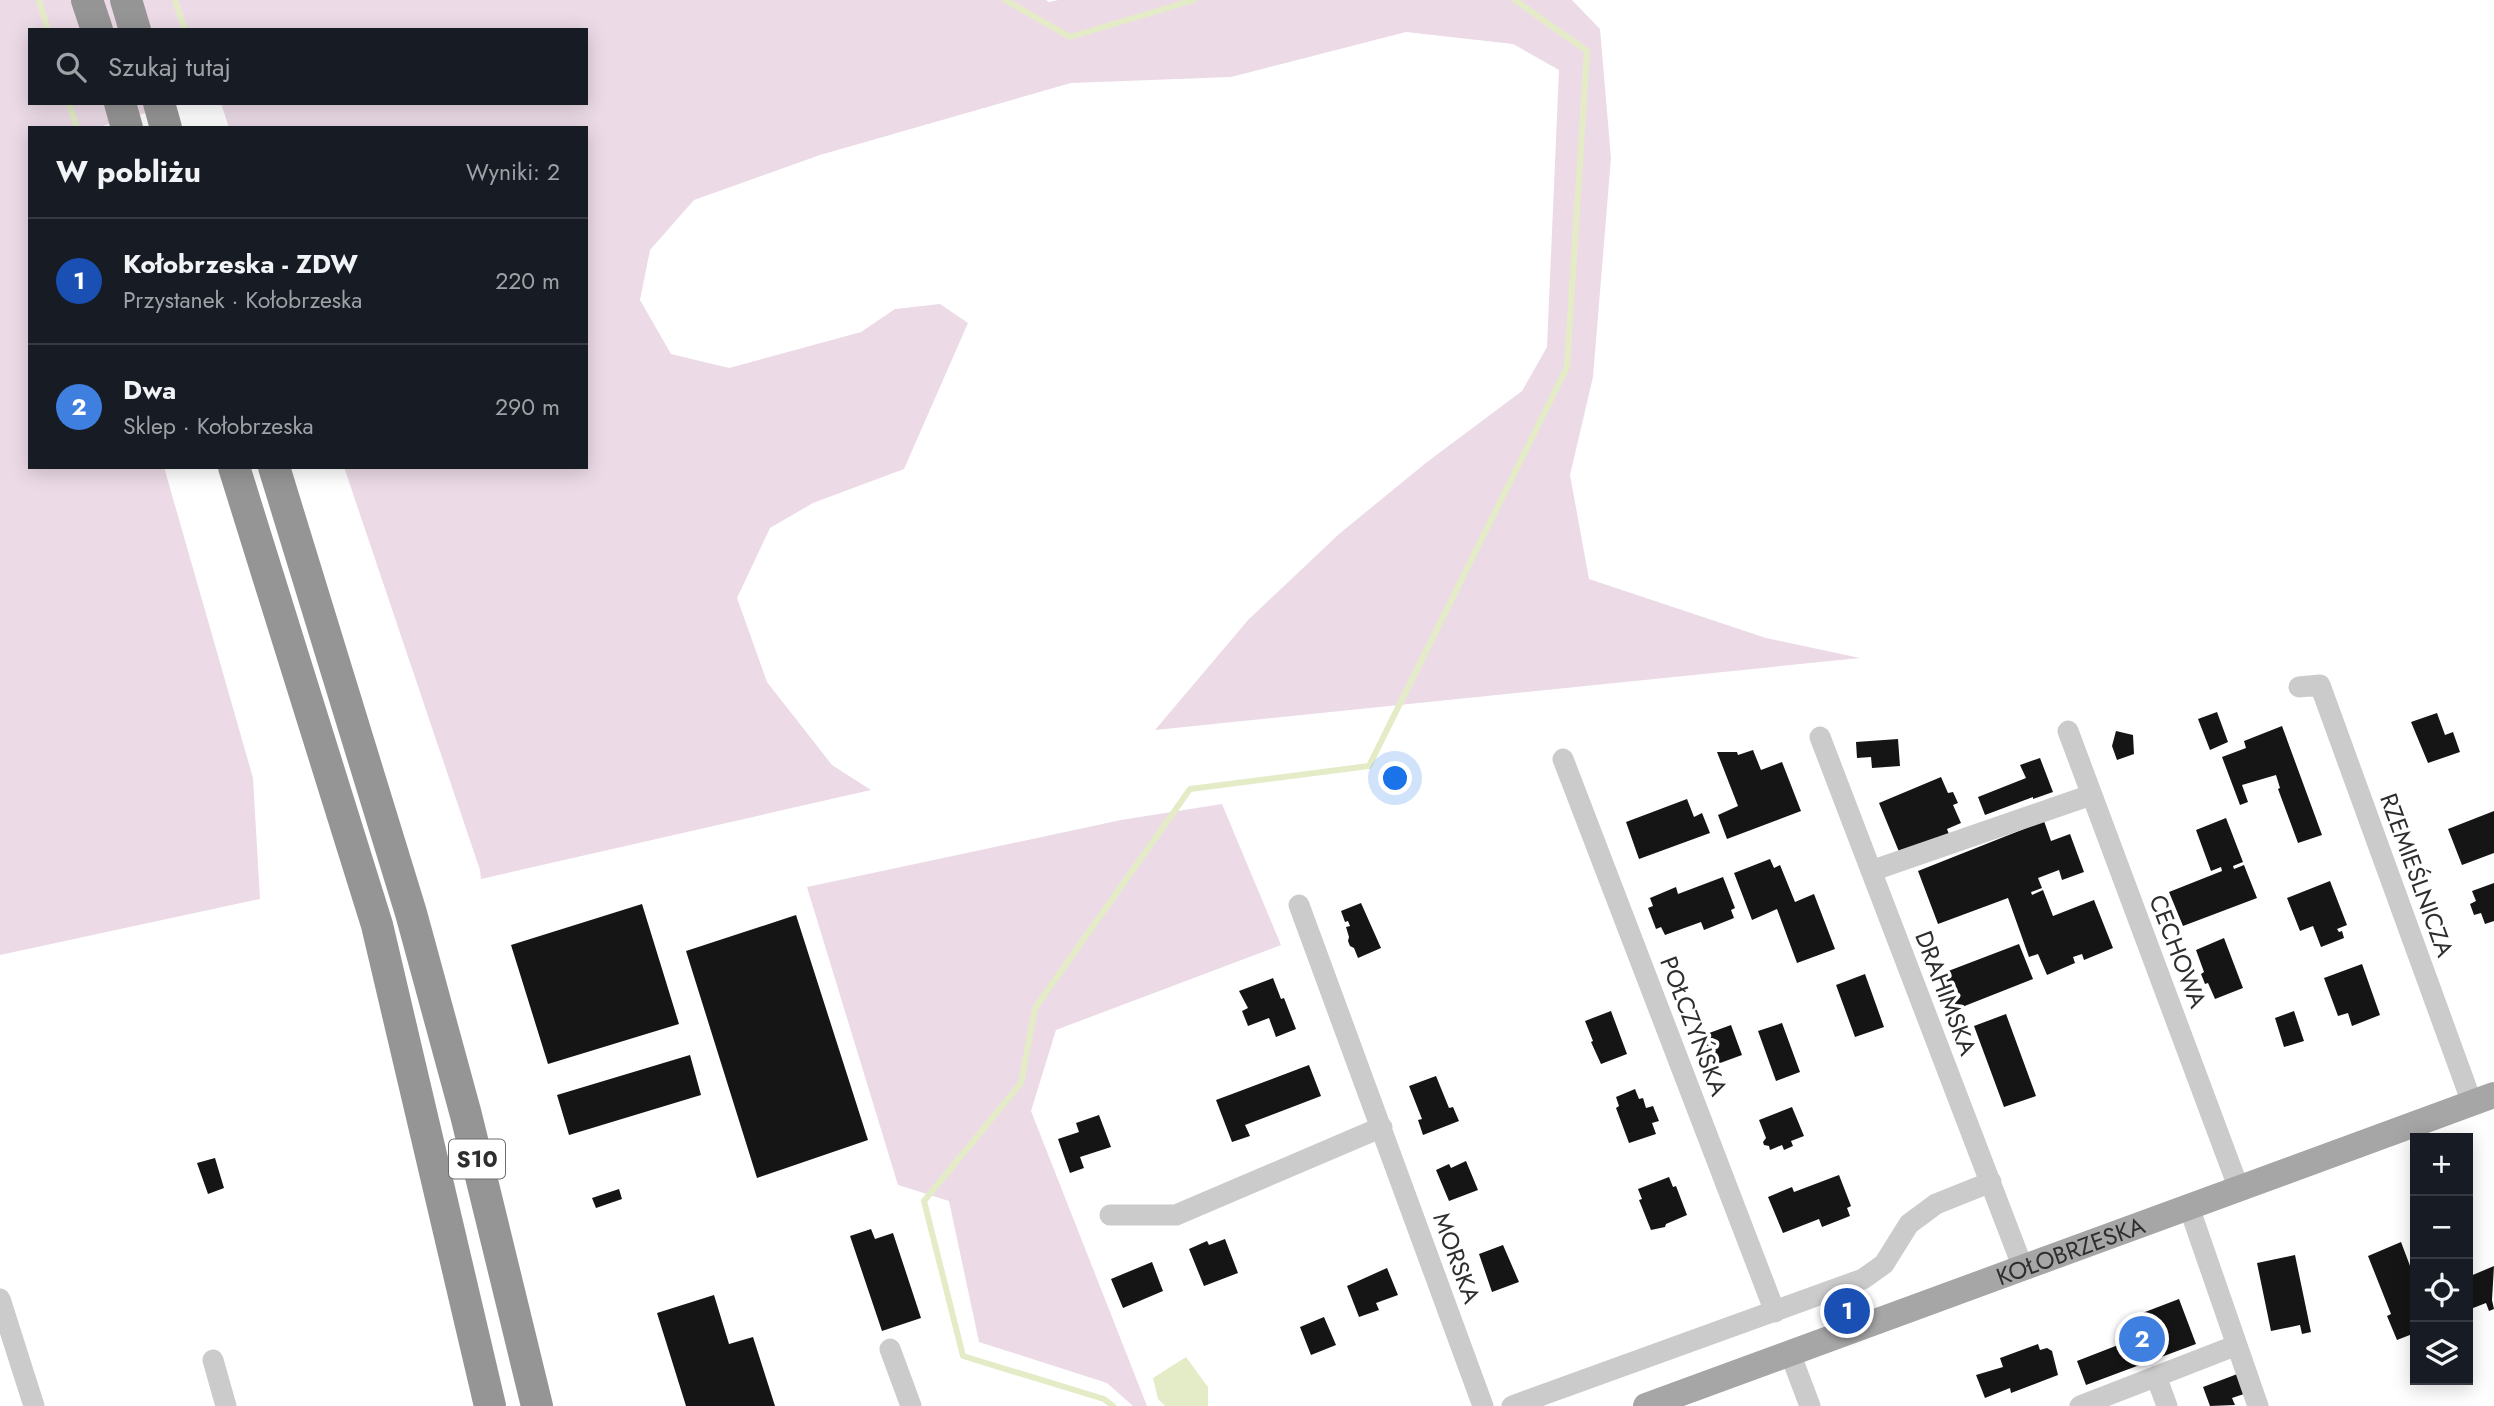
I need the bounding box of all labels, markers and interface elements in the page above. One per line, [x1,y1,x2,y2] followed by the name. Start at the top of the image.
[28,28,588,105] search box
[52,48,90,86] icon: search
[108,48,231,86] text: Szukaj tutaj
[56,150,201,193] text: W pobliżu
[466,155,560,189] text: Wyniki: 2
[123,245,358,283] text: Kołobrzeska - ZDW
[73,264,85,298] text: 1
[495,264,560,298] text: 220 m
[123,283,362,317] text: Przystanek · Kołobrzeska
[123,371,176,409] text: Dwa
[71,390,87,424] text: 2
[495,390,560,424] text: 290 m
[123,409,314,443] text: Sklep · Kołobrzeska
[1378,761,1412,795] your location
[2371,788,2463,962] street label: RZEMIEŚLNICZA
[2140,889,2216,1013] street label: CECHOWA
[1906,926,1986,1060] street label: DRAHIMSKA
[1651,951,1737,1101] street label: POŁCZYŃSKA
[2410,1133,2473,1385] map controls
[2410,1133,2473,1196] button: +
[449,1140,505,1178] road number: S10
[2410,1196,2473,1259] button: −
[1991,1207,2150,1294] street label: KOŁOBRZESKA
[1424,1208,1490,1308] street label: MORSKA
[2410,1259,2473,1322] button: locate
[1824,1285,1870,1337] pin: 1
[2119,1313,2165,1365] pin: 2
[2410,1322,2473,1385] button: layers

